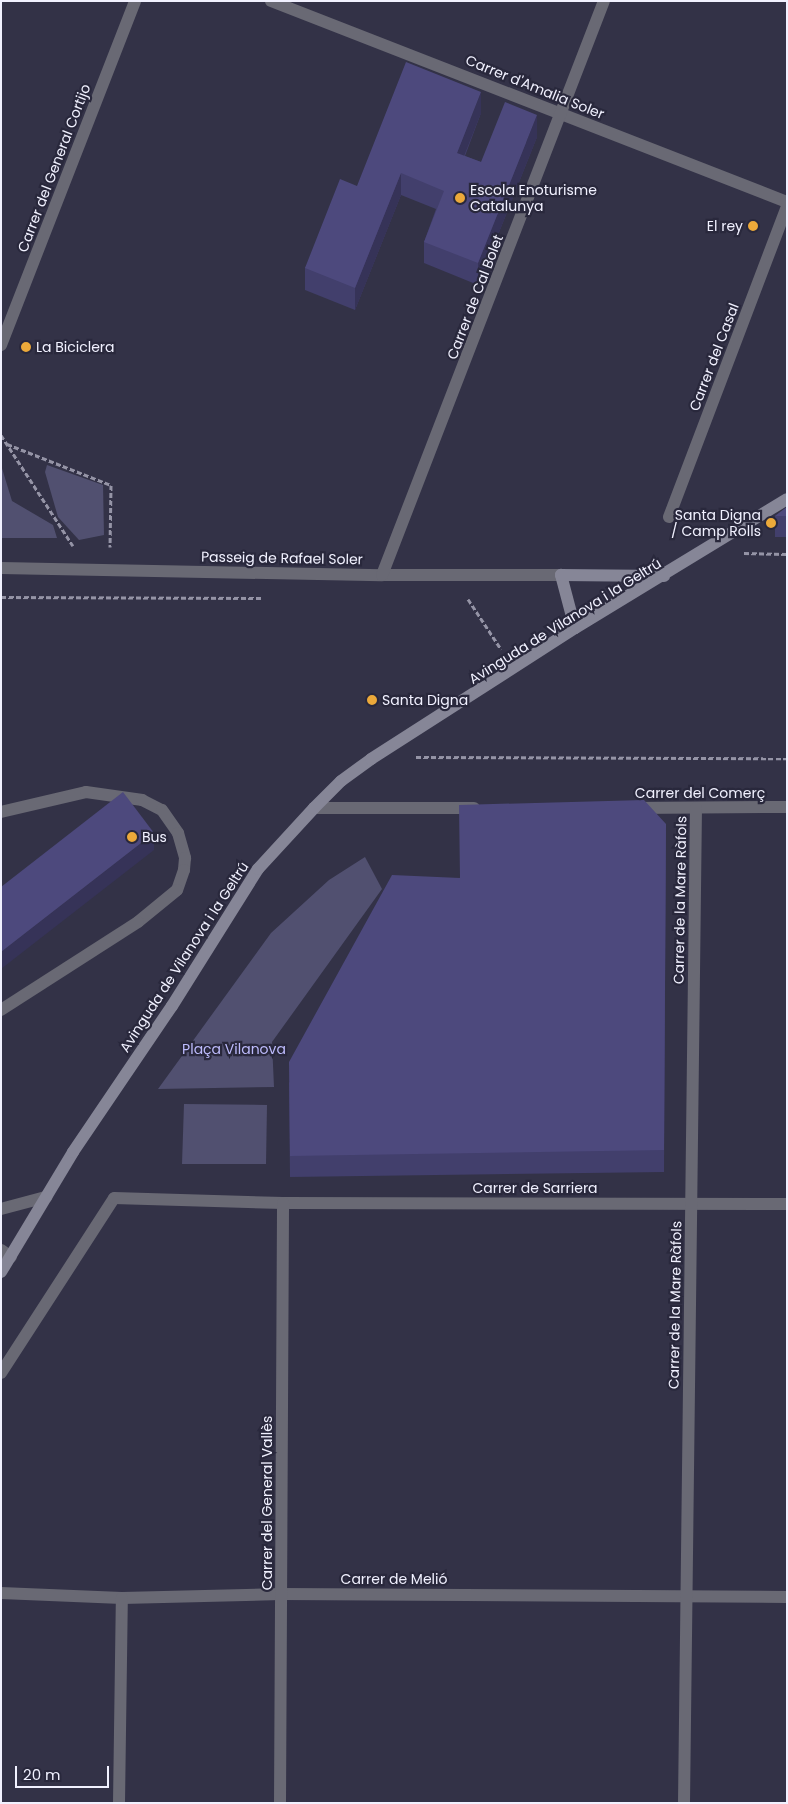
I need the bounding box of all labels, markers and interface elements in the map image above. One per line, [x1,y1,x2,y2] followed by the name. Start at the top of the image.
[463,51,607,123] street label: Carrer d'Amalia Soler
[14,82,94,254] street label: Carrer del General Cortijo
[470,182,597,214] place label: Escola Enoturisme Catalunya
[454,192,466,204] marker: Escola Enoturisme Catalunya
[707,218,743,234] place label: El rey
[747,220,759,232] marker: El rey
[443,232,507,362] street label: Carrer de Cal Bolet
[686,301,742,413] street label: Carrer del Casal
[36,339,115,355] place label: La Biciclera
[20,341,32,353] marker: La Biciclera
[671,507,761,540] place label: Santa Digna / Camp Rolls
[765,517,777,529] marker: Santa Digna / Camp Rolls
[201,548,363,568] street label: Passeig de Rafael Soler
[466,555,664,687] street label: Avinguda de Vilanova i la Geltrú
[382,692,468,708] place label: Santa Digna
[366,694,378,706] marker: Santa Digna
[635,785,765,801] street label: Carrer del Comerç
[670,816,690,984] street label: Carrer de la Mare Ràfols
[142,829,167,845] place label: Bus
[126,831,138,843] marker: Bus
[116,859,252,1055] street label: Avinguda de Vilanova i la Geltrú
[182,1041,286,1057] park label: Plaça Vilanova
[472,1180,598,1196] street label: Carrer de Sarriera
[665,1221,685,1389] street label: Carrer de la Mare Ràfols
[259,1416,275,1590] street label: Carrer del General Vallès
[341,1571,447,1587] street label: Carrer de Melió
[18,1756,111,1788] scale bar
[23,1764,61,1785] text: 20 m

